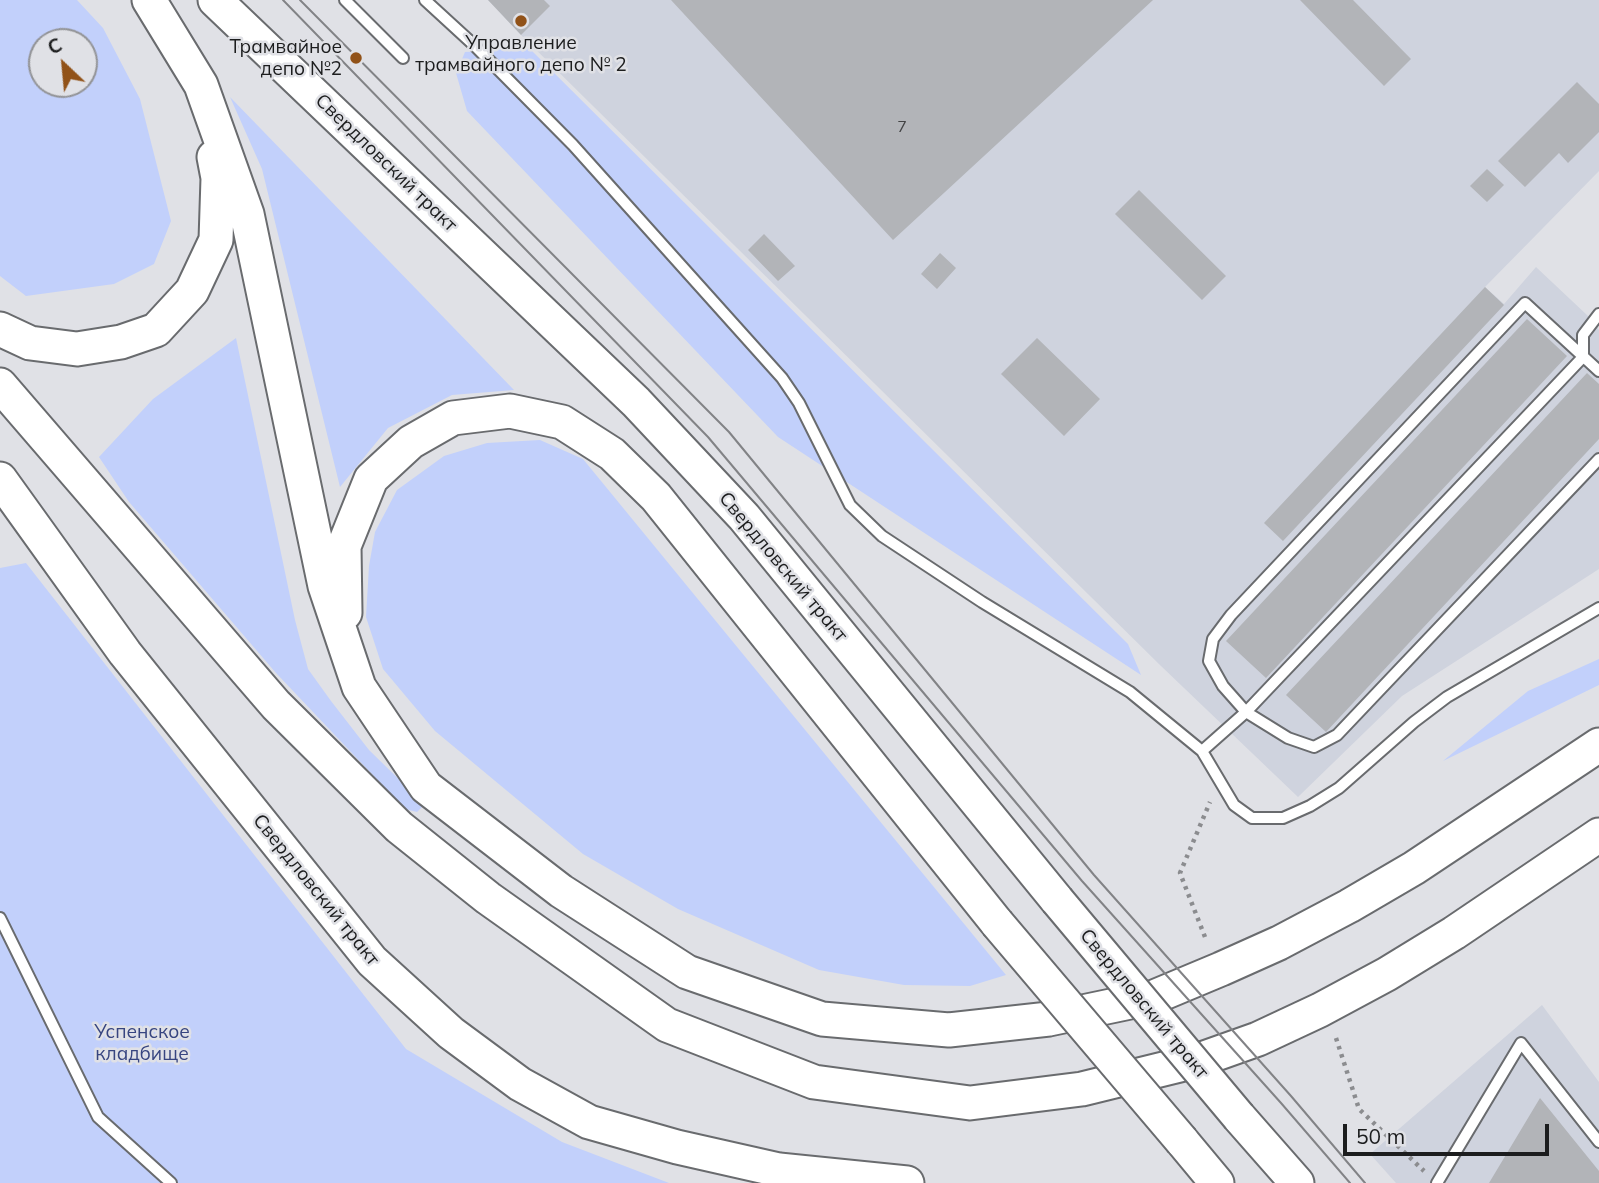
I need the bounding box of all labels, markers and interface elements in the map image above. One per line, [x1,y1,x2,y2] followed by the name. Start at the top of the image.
[513,13,529,29] marker: Управление трамвайного депо № 2
[28,28,98,98] north arrow
[44,32,66,60] text: С
[415,32,627,76] place label: Управление трамвайного депо № 2
[230,36,342,80] place label: Трамвайное депо №2
[348,50,364,66] marker: Трамвайное депо №2
[310,89,462,237] street label: Свердловский тракт
[897,117,907,137] house number: 7
[714,488,852,646] street label: Свердловский тракт
[248,810,384,970] street label: Свердловский тракт
[1075,925,1213,1083] street label: Свердловский тракт
[94,1021,190,1065] park label: Успенское кладбище
[1347,1110,1554,1154] scale bar
[1356,1123,1405,1149] text: 50 m

